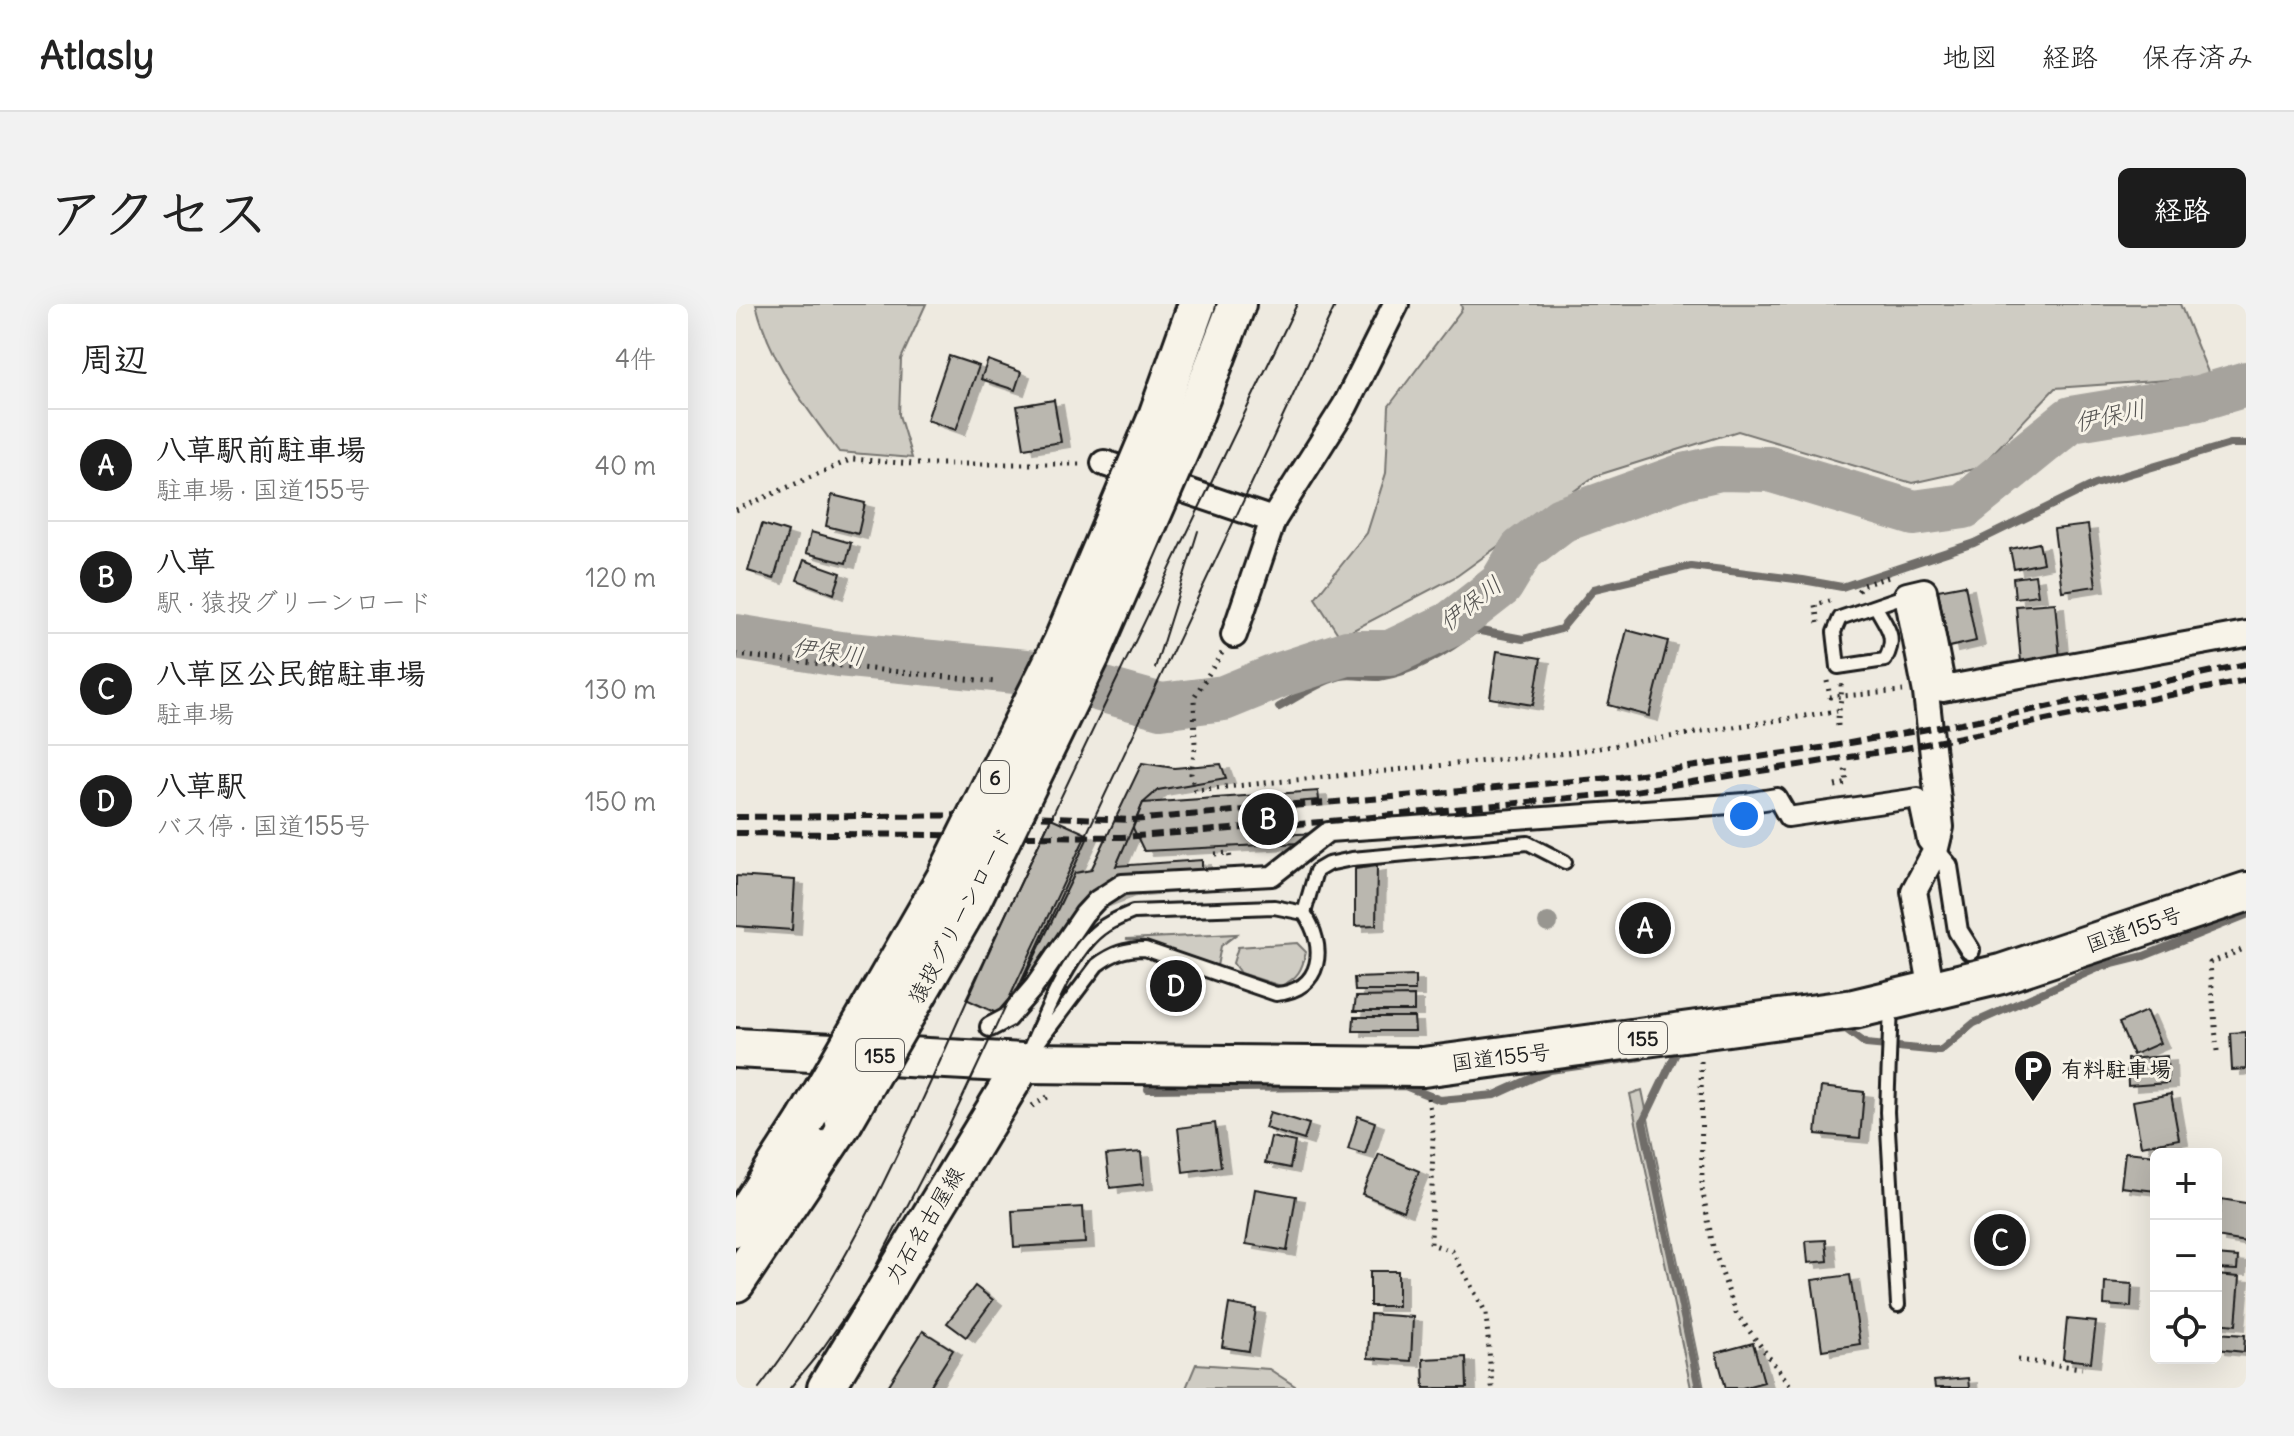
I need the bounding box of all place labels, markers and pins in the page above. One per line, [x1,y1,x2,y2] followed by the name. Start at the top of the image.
[1242,789,1294,849] pin: B
[1619,898,1671,958] pin: A
[1150,956,1202,1016] pin: D
[2012,1048,2054,1103] parking icon: 有料駐車場
[2061,1055,2171,1083] place label: 有料駐車場
[1974,1210,2026,1270] pin: C

